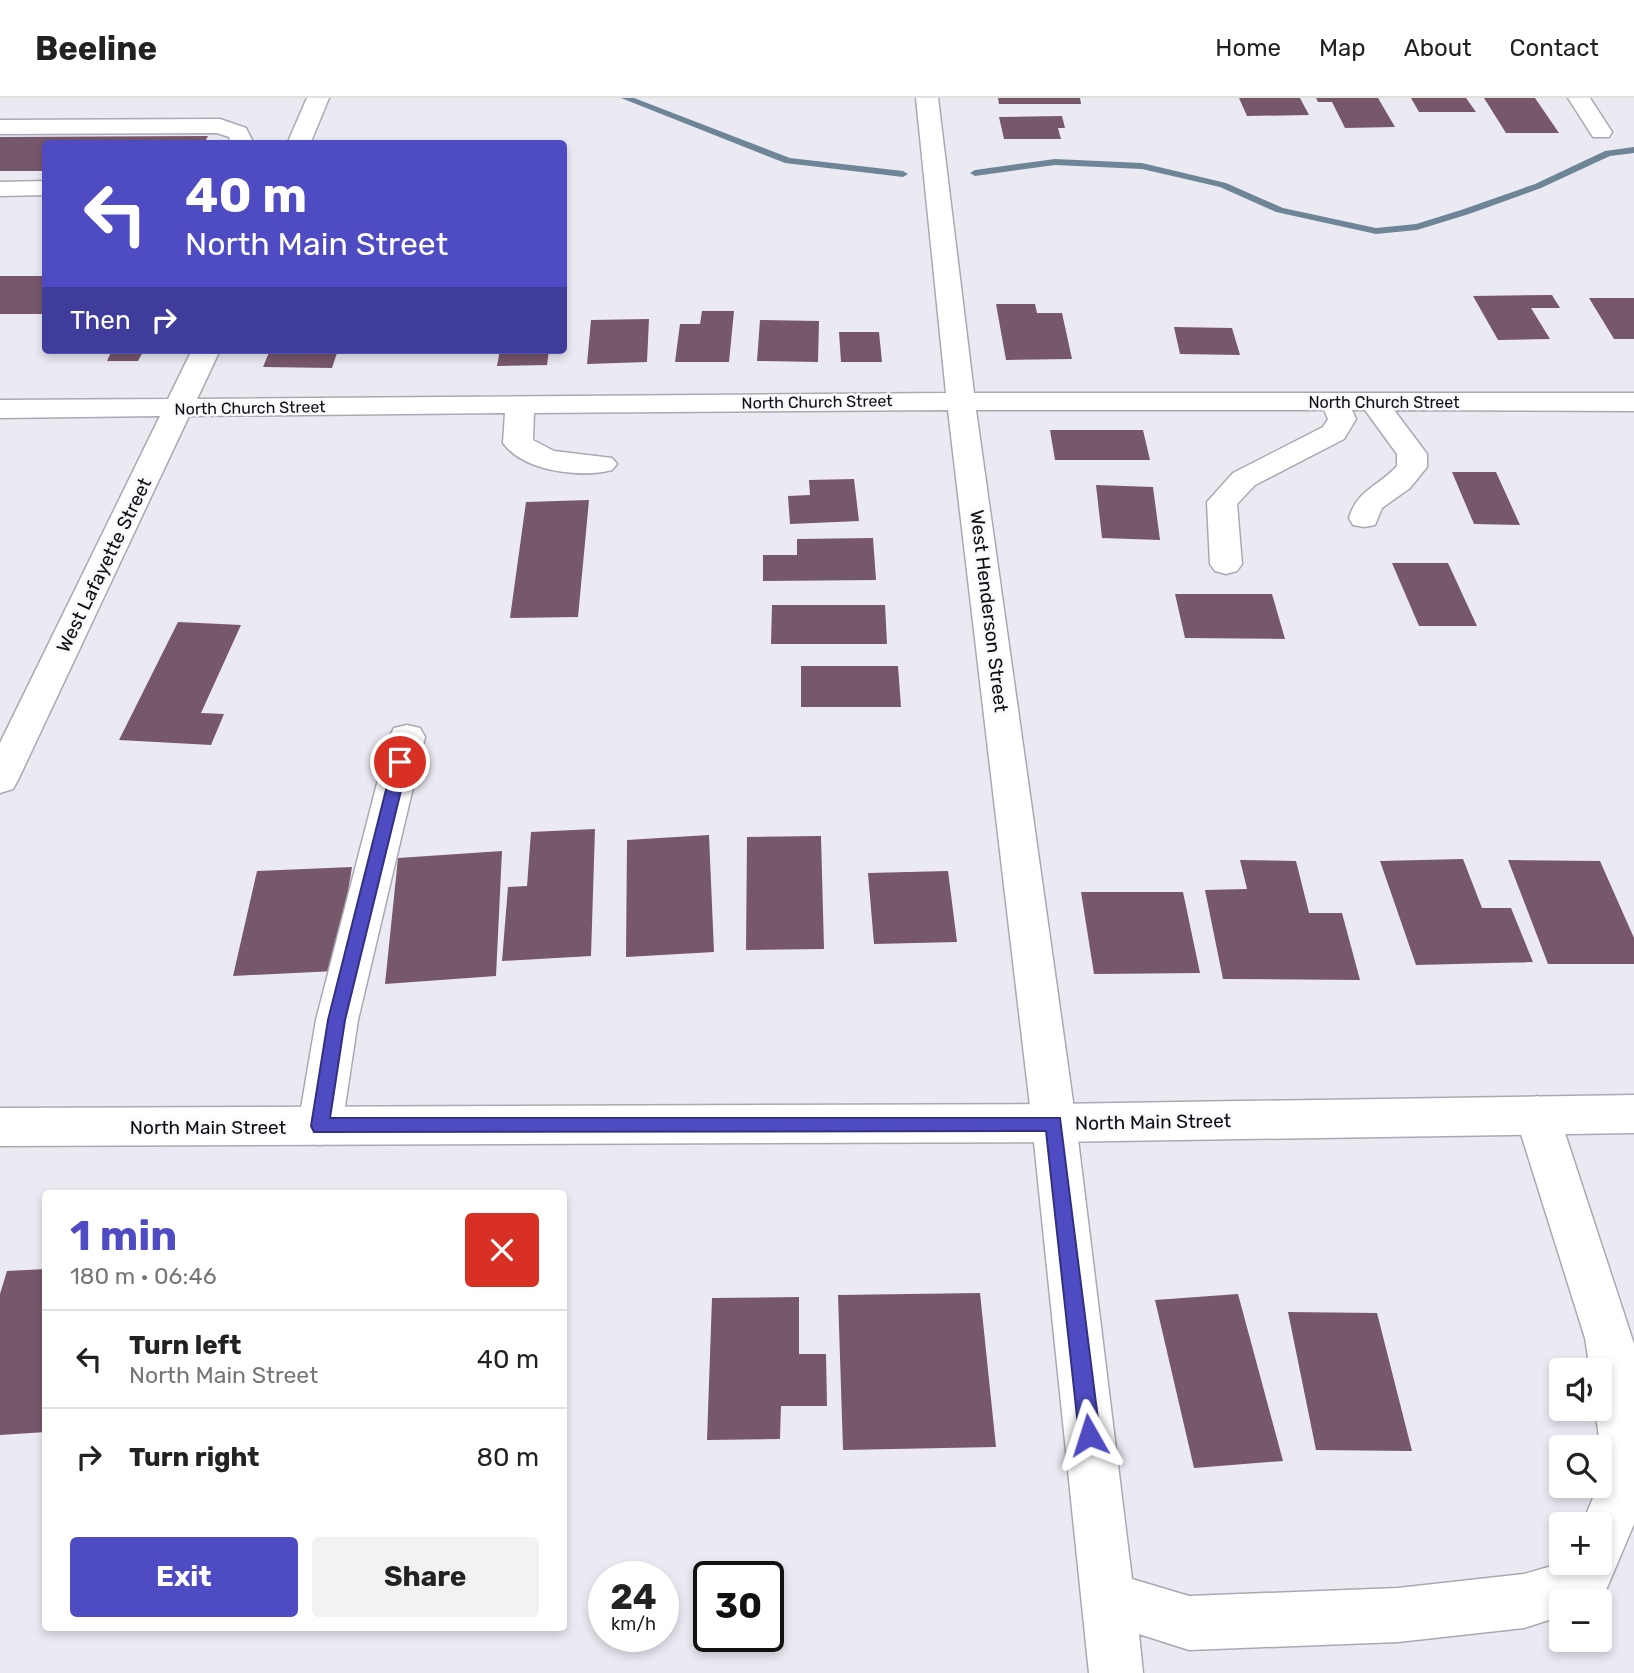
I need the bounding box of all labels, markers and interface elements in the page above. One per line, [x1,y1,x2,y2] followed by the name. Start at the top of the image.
[35,29,157,68] text: Beeline
[1215,34,1281,62] text: Home
[1319,34,1366,62] text: Map
[1404,34,1472,62] text: About
[1510,34,1599,62] text: Contact
[185,166,307,224] text: 40 m
[70,168,161,259] icon: left
[185,225,448,263] text: North Main Street
[145,301,183,339] icon: right
[70,305,131,336] text: Then
[741,391,893,413] street label: North Church Street
[1308,393,1460,412] street label: North Church Street
[174,397,326,419] street label: North Church Street
[52,473,157,656] street label: West Lafayette Street
[965,508,1013,714] street label: West Henderson Street
[370,732,430,792] pin
[381,743,419,781] icon: arrive
[1075,1109,1232,1135] street label: North Main Street
[130,1116,287,1139] street label: North Main Street
[70,1211,177,1261] text: 1 min
[465,1213,539,1287] button: close
[70,1262,217,1290] text: 180 m · 06:46
[129,1330,241,1361] text: Turn left
[70,1340,108,1378] icon: left
[477,1344,539,1375] text: 40 m
[1549,1358,1612,1652] map controls
[1549,1358,1612,1421] button: sound
[129,1361,318,1389] text: North Main Street
[1052,1398,1126,1472] position arrow
[1549,1435,1612,1498] button: search
[70,1438,108,1476] icon: right
[129,1442,259,1473] text: Turn right
[476,1442,539,1473] text: 80 m
[1549,1512,1612,1575] button: +
[70,1537,298,1617] button: Exit
[312,1537,539,1617] button: Share
[693,1561,784,1652] speed limit sign: 30
[610,1576,657,1618] text: 24
[1549,1589,1612,1652] button: −
[611,1613,656,1635] text: km/h

